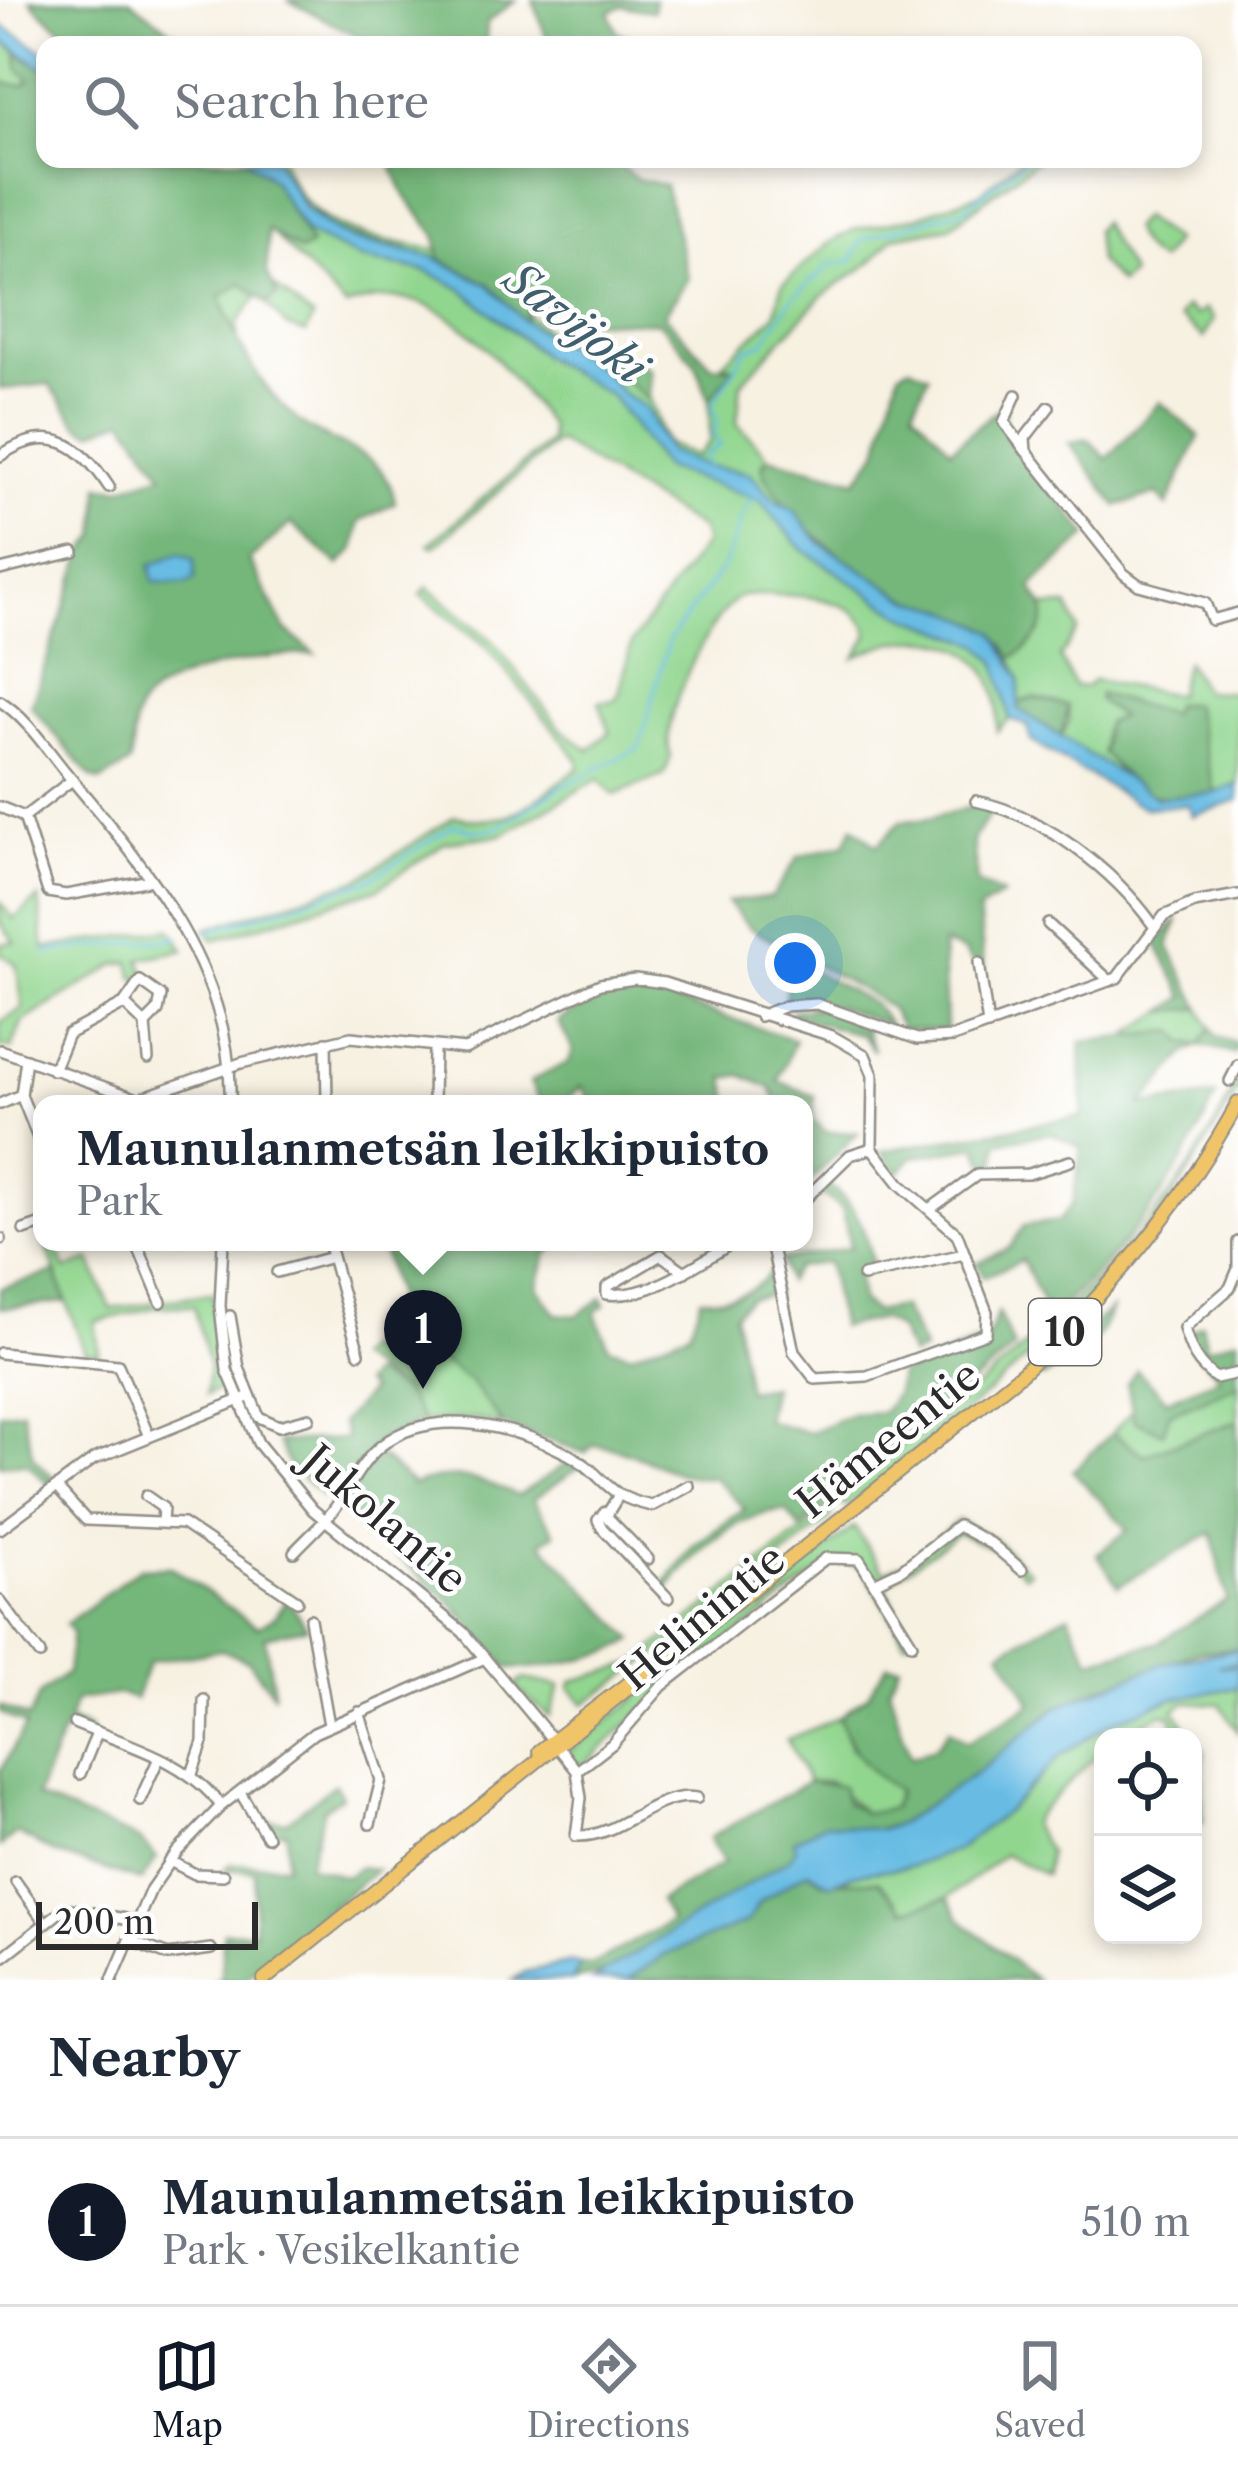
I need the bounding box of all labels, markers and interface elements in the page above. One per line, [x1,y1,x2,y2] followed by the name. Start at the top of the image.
[36,36,1202,168] search box
[78,69,144,135] icon: search
[174,74,429,130] text: Search here
[491,248,661,398] water label: Savijoki
[765,933,825,993] your location
[33,1095,813,1251] popup
[77,1121,769,1177] text: Maunulanmetsän leikkipuisto
[77,1177,161,1225] text: Park
[384,1290,462,1389] pin: 1
[1029,1299,1101,1365] road number: 10
[786,1349,990,1529] street label: Hämeentie
[288,1430,478,1605] street label: Jukolantie
[609,1533,795,1701] street label: Helinintie
[1094,1728,1202,1944] map controls
[1094,1728,1202,1836] button: locate
[1094,1836,1202,1944] button: layers
[36,1896,258,1949] scale bar
[54,1902,154,1943] text: 200 m
[48,2027,240,2089] text: Nearby
[162,2170,855,2226] text: Maunulanmetsän leikkipuisto
[78,2198,96,2246] text: 1
[1081,2198,1190,2246] text: 510 m
[162,2226,520,2274] text: Park · Vesikelkantie
[152,2333,223,2446] tab: Map
[527,2333,690,2446] tab: Directions
[994,2333,1086,2446] tab: Saved

